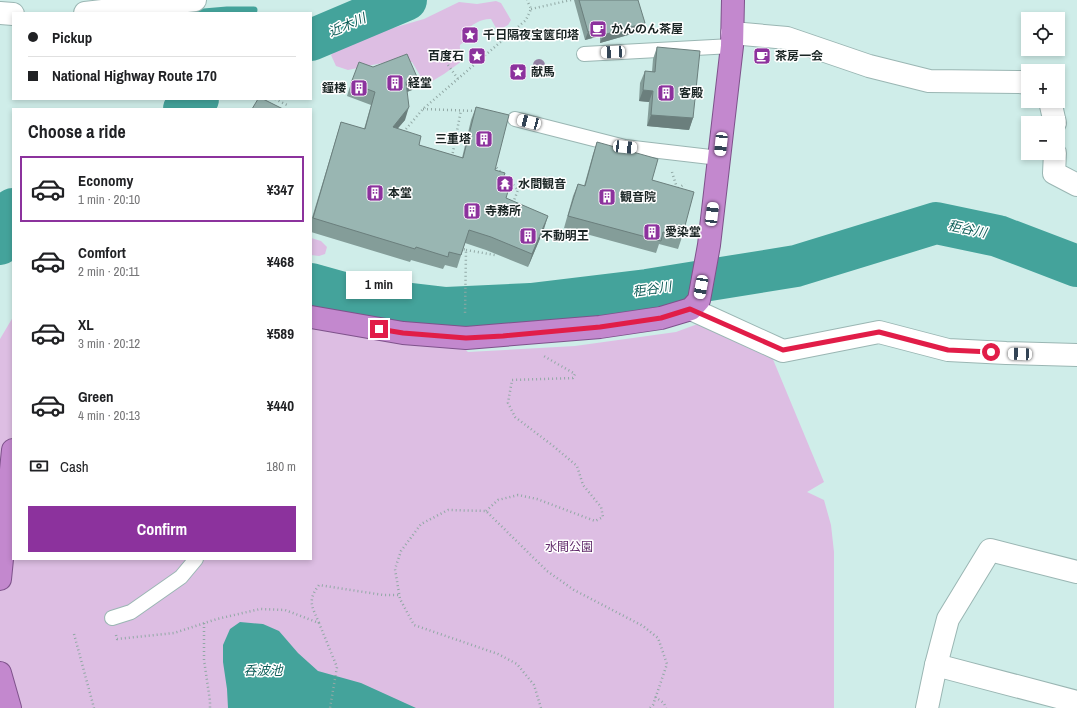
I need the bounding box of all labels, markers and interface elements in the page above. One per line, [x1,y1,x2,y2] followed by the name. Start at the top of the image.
[326,9,370,40] water label: 近木川
[1021,12,1065,160] map controls
[1021,12,1065,56] button: locate
[588,19,608,39] cafe icon: かんのん茶屋
[611,21,683,37] place label: かんのん茶屋
[460,25,480,45] place icon: 千日隔夜宝篋印塔
[52,27,92,48] text: Pickup
[483,27,579,43] place label: 千日隔夜宝篋印塔
[601,45,625,59] car
[467,46,487,66] place icon: 百度石
[752,46,772,66] cafe icon: 茶房一会
[428,48,464,64] place label: 百度石
[775,48,823,64] place label: 茶房一会
[508,62,528,82] place icon: 献馬
[531,64,555,80] place label: 献馬
[1021,64,1065,108] button: +
[52,65,217,86] text: National Highway Route 170
[385,73,405,93] building icon: 経堂
[408,75,432,91] place label: 経堂
[349,78,369,98] building icon: 鐘楼
[321,80,346,96] place label: 鐘楼
[656,83,676,103] building icon: 客殿
[679,85,703,101] place label: 客殿
[516,113,542,131] car
[1021,116,1065,160] button: −
[28,119,126,144] text: Choose a ride
[474,129,494,149] building icon: 三重塔
[435,131,471,147] place label: 三重塔
[714,131,728,157] car
[612,140,638,154] car
[78,170,133,191] text: Economy
[30,171,66,207] icon: car
[495,174,515,194] temple icon: 水間観音
[518,176,566,192] place label: 水間観音
[267,179,294,200] text: ¥347
[365,183,385,203] building icon: 本堂
[388,185,412,201] place label: 本堂
[597,187,617,207] building icon: 観音院
[620,189,656,205] place label: 観音院
[78,191,140,208] text: 1 min · 20:10
[462,201,482,221] building icon: 寺務所
[705,201,719,227] car
[485,203,521,219] place label: 寺務所
[946,217,990,242] water label: 秬谷川
[642,222,662,242] building icon: 愛染堂
[665,224,701,240] place label: 愛染堂
[518,226,538,246] building icon: 不動明王
[541,228,589,244] place label: 不動明王
[78,242,126,263] text: Comfort
[30,243,66,279] icon: car
[267,251,294,272] text: ¥468
[78,263,139,280] text: 2 min · 20:11
[346,271,412,299] callout: 1 min
[693,274,709,300] car
[365,276,393,293] text: 1 min
[631,278,674,300] water label: 秬谷川
[78,314,94,335] text: XL
[30,315,66,351] icon: car
[370,320,388,338] route end
[267,323,294,344] text: ¥589
[78,335,140,352] text: 3 min · 20:12
[982,343,1000,361] route start
[1008,348,1032,360] car
[78,386,114,407] text: Green
[30,387,66,423] icon: car
[267,395,294,416] text: ¥440
[78,407,140,424] text: 4 min · 20:13
[28,455,50,477] icon: cash
[60,456,89,477] text: Cash
[266,458,296,475] text: 180 m
[28,506,296,552] button: Confirm
[545,539,593,555] park label: 水間公園
[243,662,284,679] water label: 呑波池

